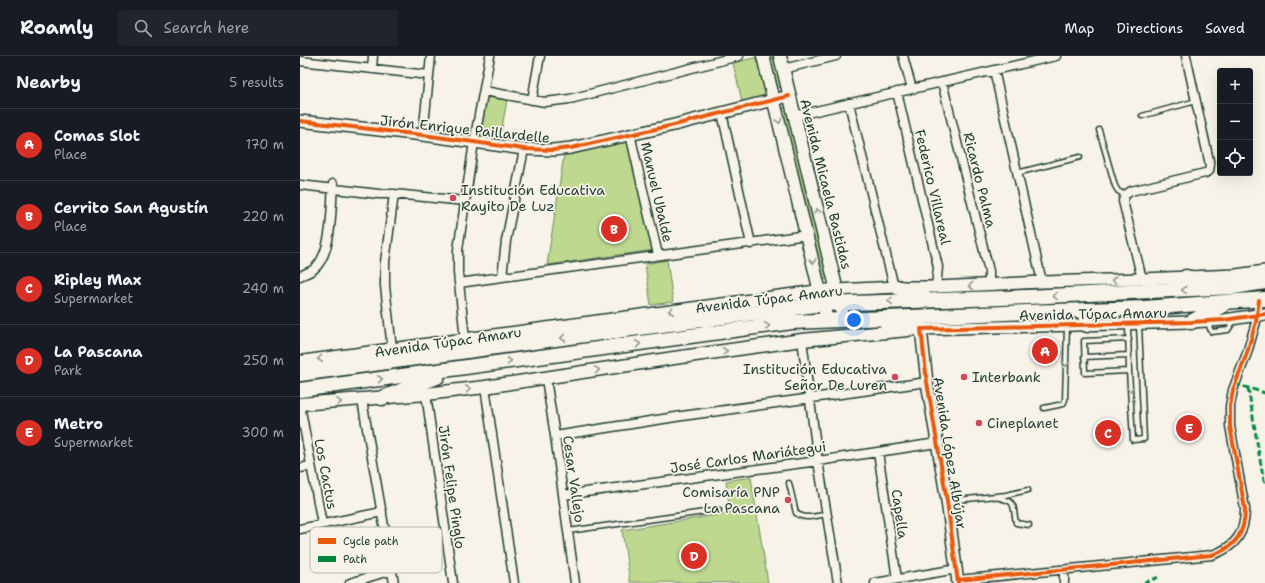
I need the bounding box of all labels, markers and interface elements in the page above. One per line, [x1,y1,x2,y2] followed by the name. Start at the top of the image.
[118,10,398,46] search box
[20,15,94,40] text: Roamly
[132,17,154,39] icon: search
[164,18,249,38] text: Search here
[1065,19,1095,37] text: Map
[1117,19,1183,37] text: Directions
[1205,19,1245,37] text: Saved
[1217,68,1253,176] map controls
[1217,68,1253,104] button: +
[16,71,81,93] text: Nearby
[229,74,284,91] text: 5 results
[796,97,856,271] street label: Avenida Micaela Bastidas
[1217,104,1253,140] button: −
[379,111,551,147] street label: Jirón Enrique Paillardelle
[774,117,783,124] one-way arrow
[54,126,140,146] text: Comas Slot
[911,128,955,247] street label: Federico Villareal
[959,130,1001,230] street label: Ricardo Palma
[24,136,34,153] text: A
[246,136,284,153] text: 170 m
[637,140,677,244] street label: Manuel Ubalde
[1217,140,1253,176] button: locate
[54,146,87,163] text: Place
[461,181,605,215] place label: Institución Educativa Rayito De Luz
[448,193,458,203] marker: Institución Educativa Rayito De Luz
[54,198,208,218] text: Cerrito San Agustín
[25,208,33,225] text: B
[242,208,284,225] text: 220 m
[814,208,822,214] one-way arrow
[601,214,627,244] pin: B
[54,218,87,235] text: Place
[808,257,817,264] one-way arrow
[54,270,141,290] text: Ripley Max
[1111,276,1117,284] one-way arrow
[25,280,33,297] text: C
[242,280,284,297] text: 240 m
[694,281,844,317] street label: Avenida Túpac Amaru
[968,281,974,290] one-way arrow
[1181,285,1187,294] one-way arrow
[54,290,133,307] text: Supermarket
[1052,291,1058,300] one-way arrow
[887,297,893,305] one-way arrow
[1019,304,1167,324] street label: Avenida Túpac Amaru
[667,306,674,315] one-way arrow
[844,310,864,330] your location
[764,322,770,331] one-way arrow
[373,323,523,361] street label: Avenida Túpac Amaru
[560,333,566,342] one-way arrow
[1032,336,1058,366] pin: A
[635,340,641,349] one-way arrow
[54,342,143,362] text: La Pascana
[722,347,728,356] one-way arrow
[24,352,34,369] text: D
[243,352,284,369] text: 250 m
[317,354,323,363] one-way arrow
[506,357,512,366] one-way arrow
[743,360,887,394] place label: Institución Educativa Señor De Luren
[1062,361,1070,367] one-way arrow
[54,362,82,379] text: Park
[594,367,600,375] one-way arrow
[972,368,1041,386] place label: Interbank
[890,372,900,382] marker: Institución Educativa Señor De Luren
[959,372,969,382] marker: Interbank
[377,375,383,384] one-way arrow
[929,376,971,531] street label: Avenida López Albújar
[465,385,471,394] one-way arrow
[1126,386,1135,392] one-way arrow
[336,397,342,406] one-way arrow
[1176,413,1202,443] pin: E
[54,414,103,434] text: Metro
[987,414,1059,432] place label: Cineplanet
[974,418,984,428] marker: Cineplanet
[1095,418,1121,448] pin: C
[25,424,33,441] text: E
[241,424,284,441] text: 300 m
[434,424,470,550] street label: Jirón Felipe Pinglo
[54,434,133,451] text: Supermarket
[559,434,589,524] street label: Cesar Vallejo
[310,437,342,511] street label: Los Cactus
[669,437,827,477] street label: José Carlos Mariátegui
[682,483,780,517] place label: Comisaría PNP La Pascana
[888,488,912,540] street label: Capella
[783,495,793,505] marker: Comisaría PNP La Pascana
[310,527,442,573] legend
[343,534,399,549] text: Cycle path
[681,541,707,571] pin: D
[343,552,367,567] text: Path

